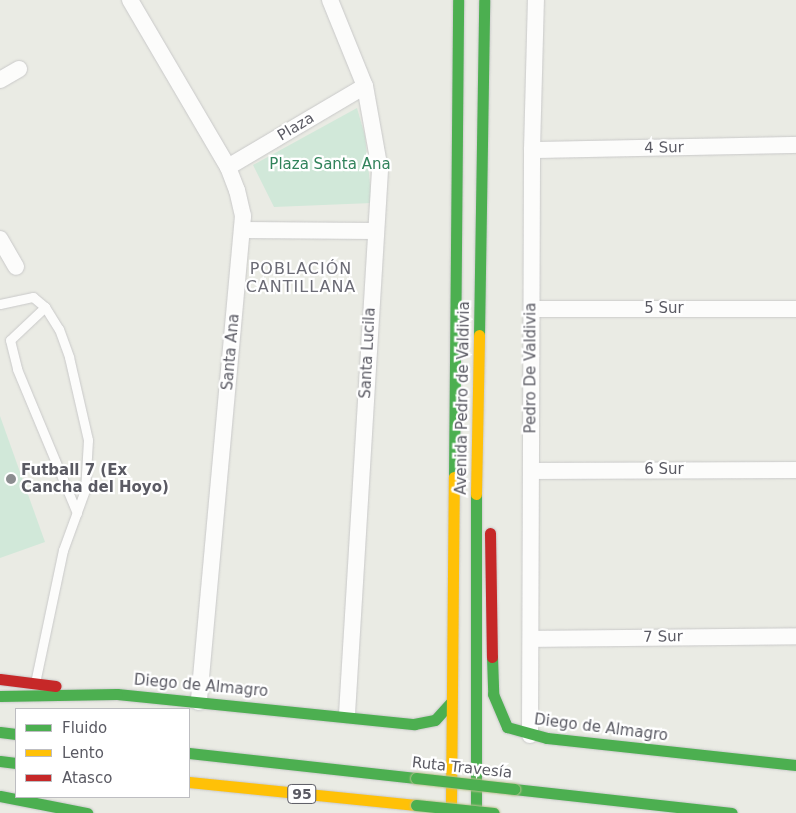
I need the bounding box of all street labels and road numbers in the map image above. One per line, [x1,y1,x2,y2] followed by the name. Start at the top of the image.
[274,109,318,145] street label: Plaza
[644,139,684,157] street label: 4 Sur
[644,300,684,318] street label: 5 Sur
[452,301,474,495] street label: Avenida Pedro de Valdivia
[522,303,540,433] street label: Pedro De Valdivia
[357,307,379,399] street label: Santa Lucila
[219,313,243,391] street label: Santa Ana
[644,461,684,479] street label: 6 Sur
[643,628,683,646] street label: 7 Sur
[133,671,269,701] street label: Diego de Almagro
[533,711,669,745] street label: Diego de Almagro
[411,754,513,782] street label: Ruta Travesía
[287,782,317,806] road number: 95

